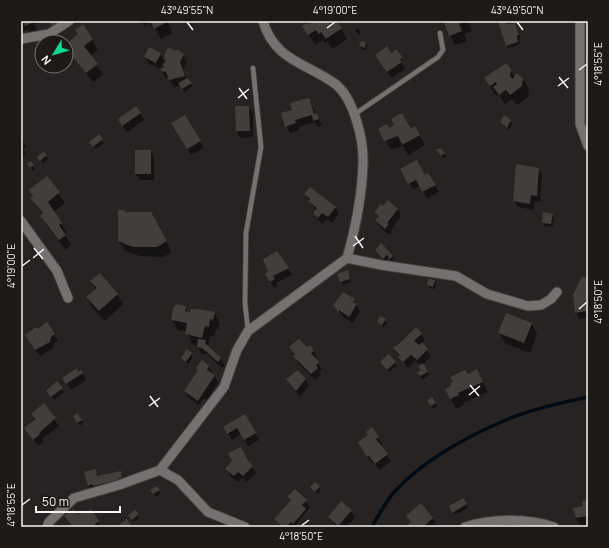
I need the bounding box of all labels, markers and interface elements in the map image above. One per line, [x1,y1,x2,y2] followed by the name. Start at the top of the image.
[161,3,213,17] text: 43°49'55"N
[313,3,358,17] text: 4°19'00"E
[491,3,544,17] text: 43°49'50"N
[34,34,74,74] north arrow
[591,42,605,86] text: 4°18'55"E
[37,53,54,68] text: N
[4,243,18,288] text: 4°19'00"E
[591,280,605,324] text: 4°18'50"E
[4,483,18,527] text: 4°18'55"E
[36,488,120,514] scale bar
[42,493,69,510] text: 50 m
[279,529,323,543] text: 4°18'50"E

